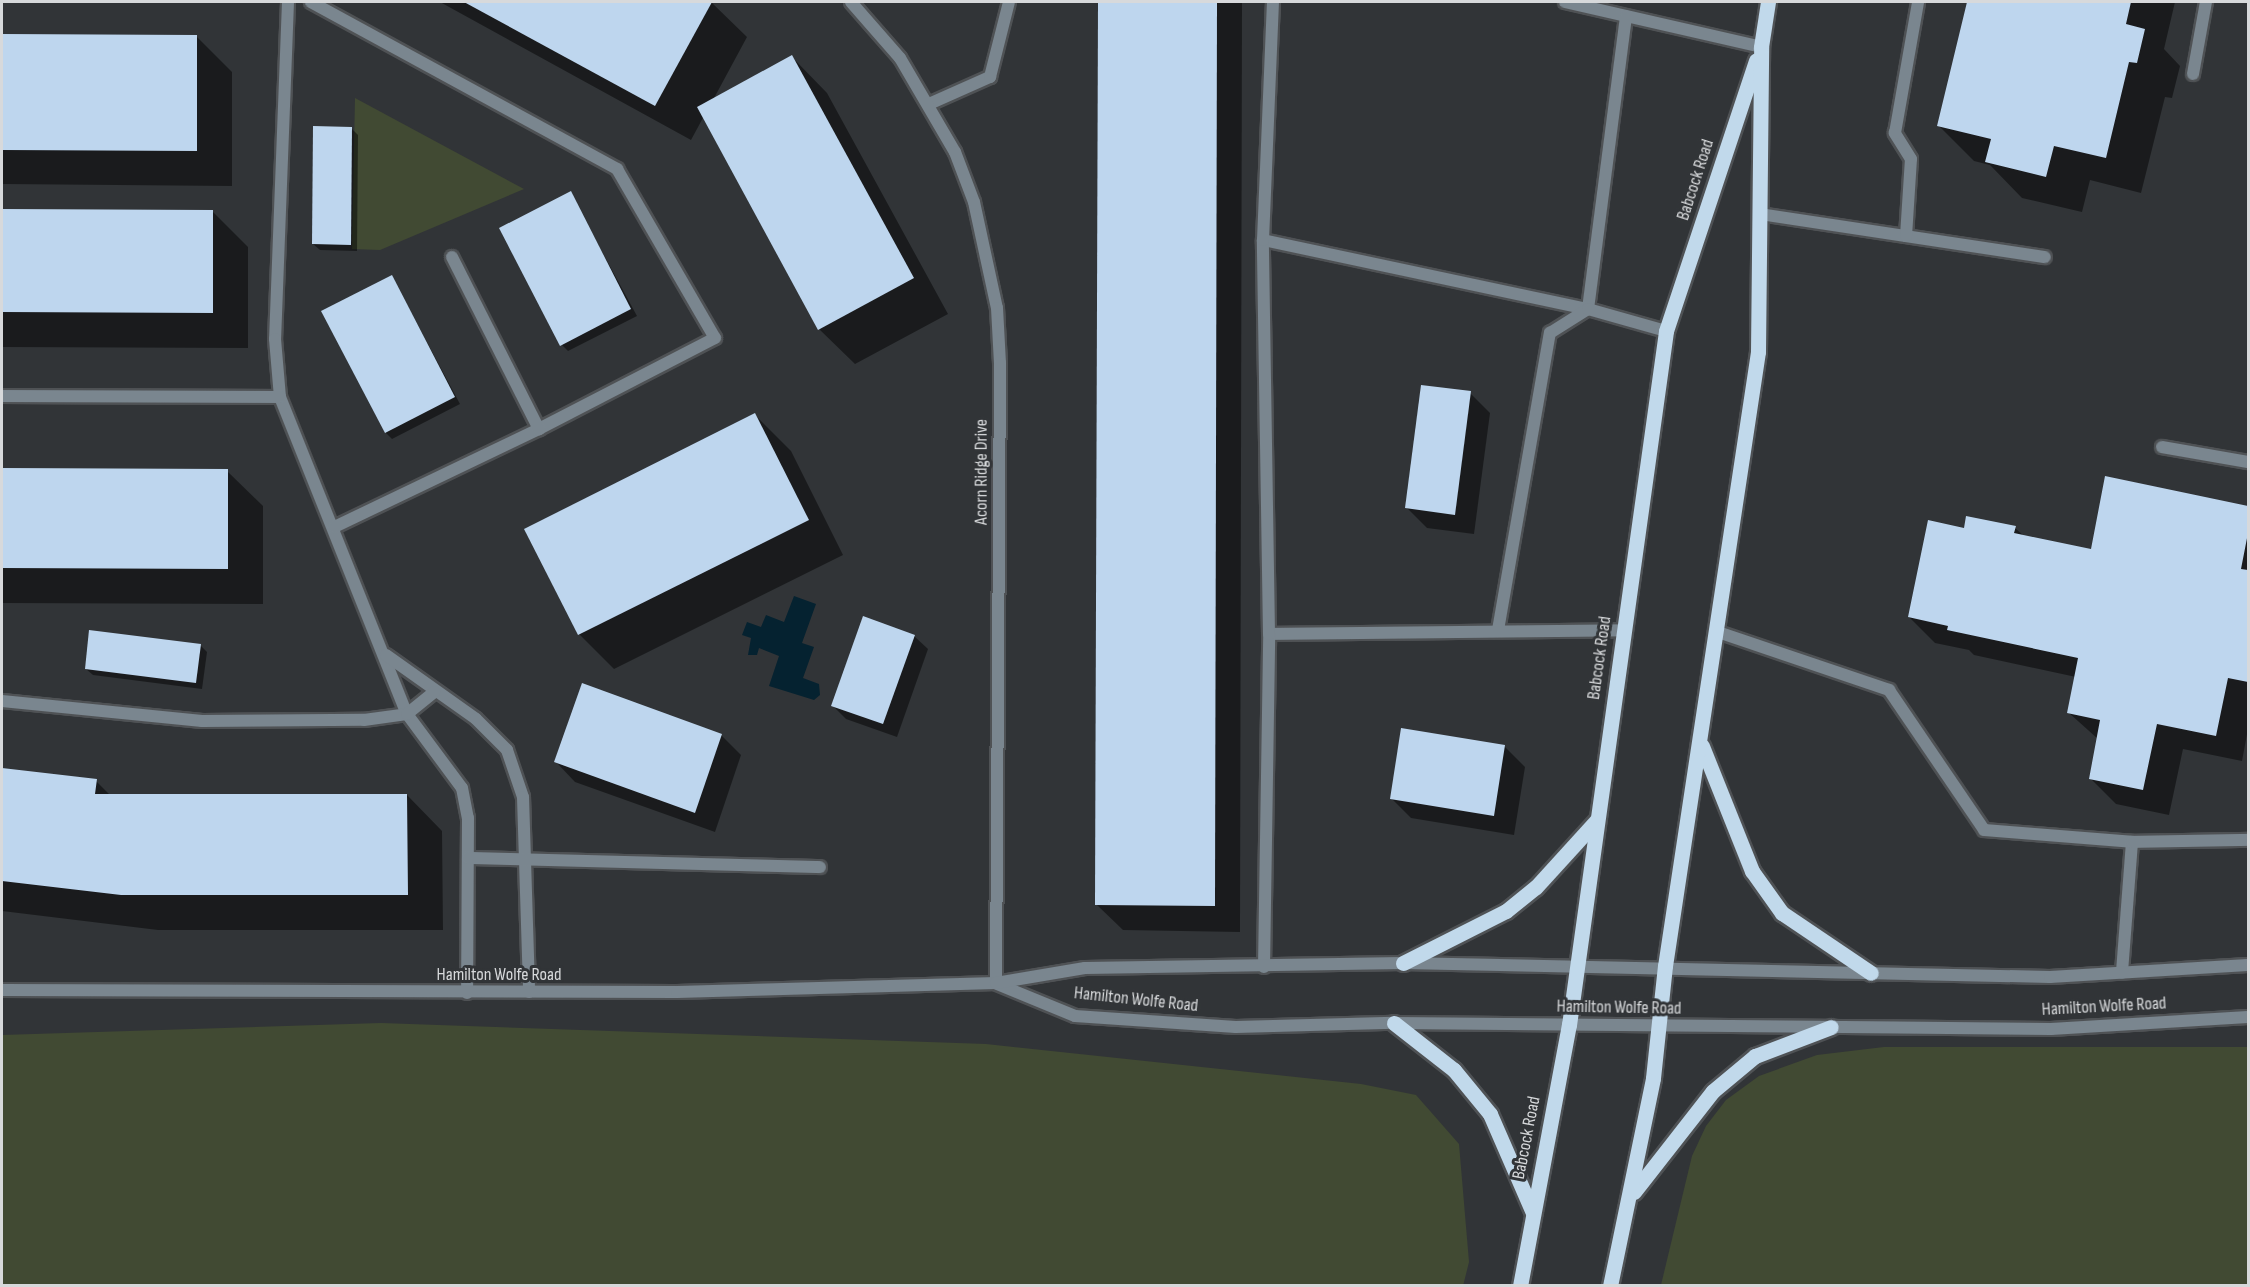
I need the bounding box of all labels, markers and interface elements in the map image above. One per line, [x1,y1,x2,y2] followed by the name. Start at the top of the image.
[1673,137,1719,223] street label: Babcock Road
[971,419,993,525] street label: Acorn Ridge Drive
[1583,615,1617,701] street label: Babcock Road
[437,964,561,986] street label: Hamilton Wolfe Road
[1073,983,1199,1017] street label: Hamilton Wolfe Road
[2041,993,2167,1021] street label: Hamilton Wolfe Road
[1556,996,1682,1020] street label: Hamilton Wolfe Road
[1508,1095,1546,1181] street label: Babcock Road

